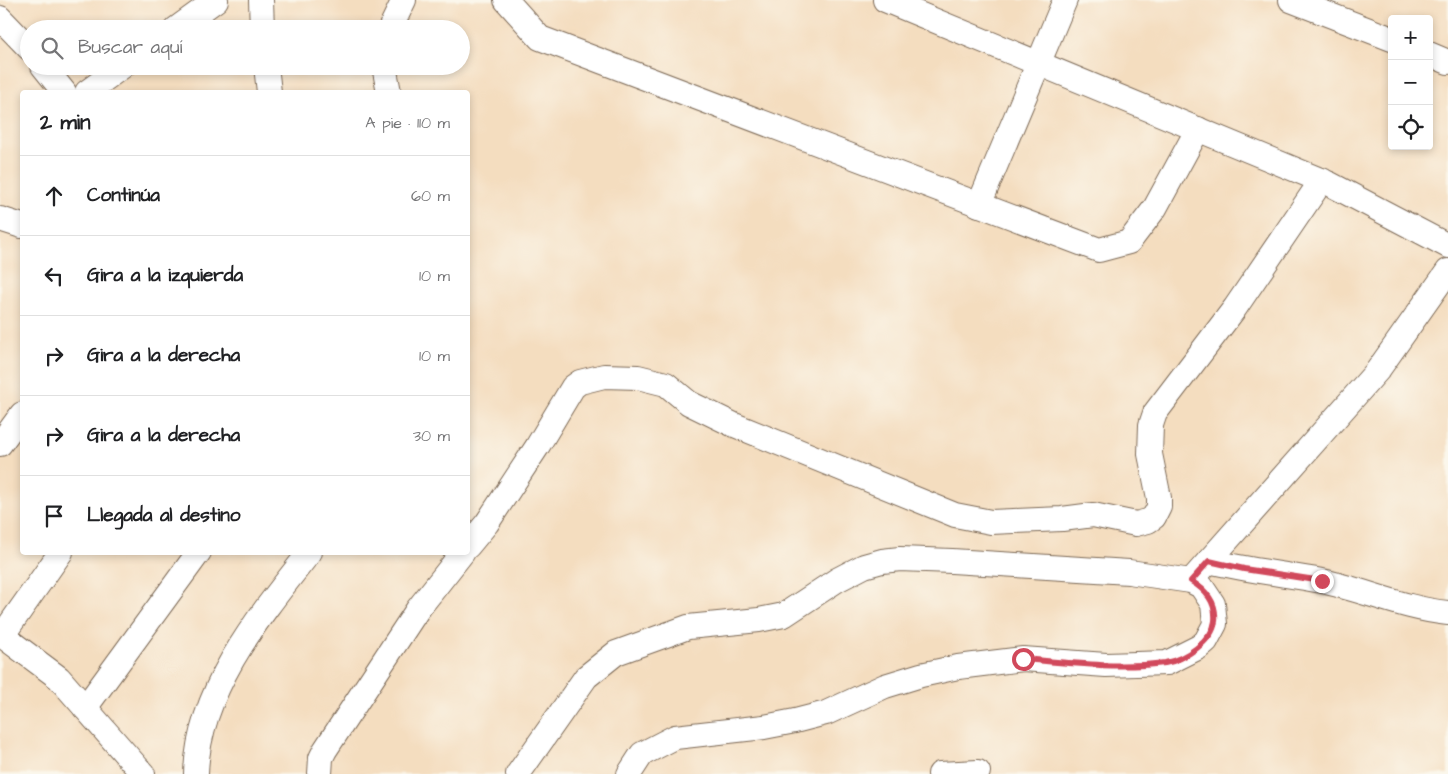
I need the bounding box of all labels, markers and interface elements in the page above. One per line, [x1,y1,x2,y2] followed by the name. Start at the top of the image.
[1388,15,1433,150] map controls
[1388,15,1433,60] button: +
[20,20,470,75] search box
[38,34,66,62] icon: search
[78,34,182,61] text: Buscar aquí
[1388,60,1433,105] button: −
[1388,105,1433,150] button: locate
[40,108,90,137] text: 2 min
[365,112,450,134] text: A pie · 110 m
[40,182,68,210] icon: ahead
[87,182,160,209] text: Continúa
[411,185,450,207] text: 60 m
[40,262,68,290] icon: left
[87,262,243,289] text: Gira a la izquierda
[419,265,450,287] text: 10 m
[40,342,68,370] icon: right
[87,342,240,369] text: Gira a la derecha
[419,345,450,367] text: 10 m
[40,422,68,450] icon: right
[87,422,240,449] text: Gira a la derecha
[413,425,450,447] text: 30 m
[40,502,68,530] icon: arrive
[87,502,240,529] text: Llegada al destino
[1311,570,1334,593] route end
[1012,648,1035,671] route start

